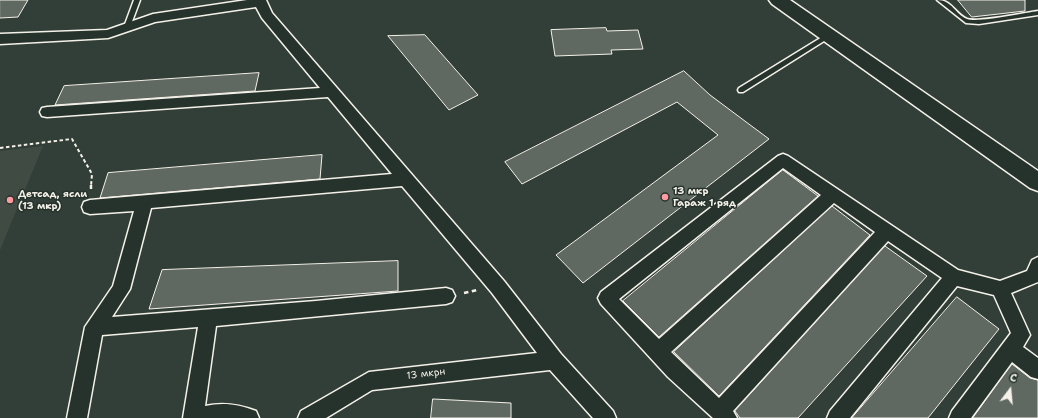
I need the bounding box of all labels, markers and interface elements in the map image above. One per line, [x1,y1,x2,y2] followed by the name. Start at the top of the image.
[673,185,736,208] place label: 13 мкр Гараж 1 ряд
[18,188,87,212] place label: Детсад, ясли (13 мкр)
[660,192,670,202] marker: 13 мкр Гараж 1 ряд
[5,195,15,205] marker: Детсад, ясли (13 мкр)
[406,366,446,382] street label: 13 мкрн
[990,370,1030,410] north arrow
[1008,370,1019,386] text: С

